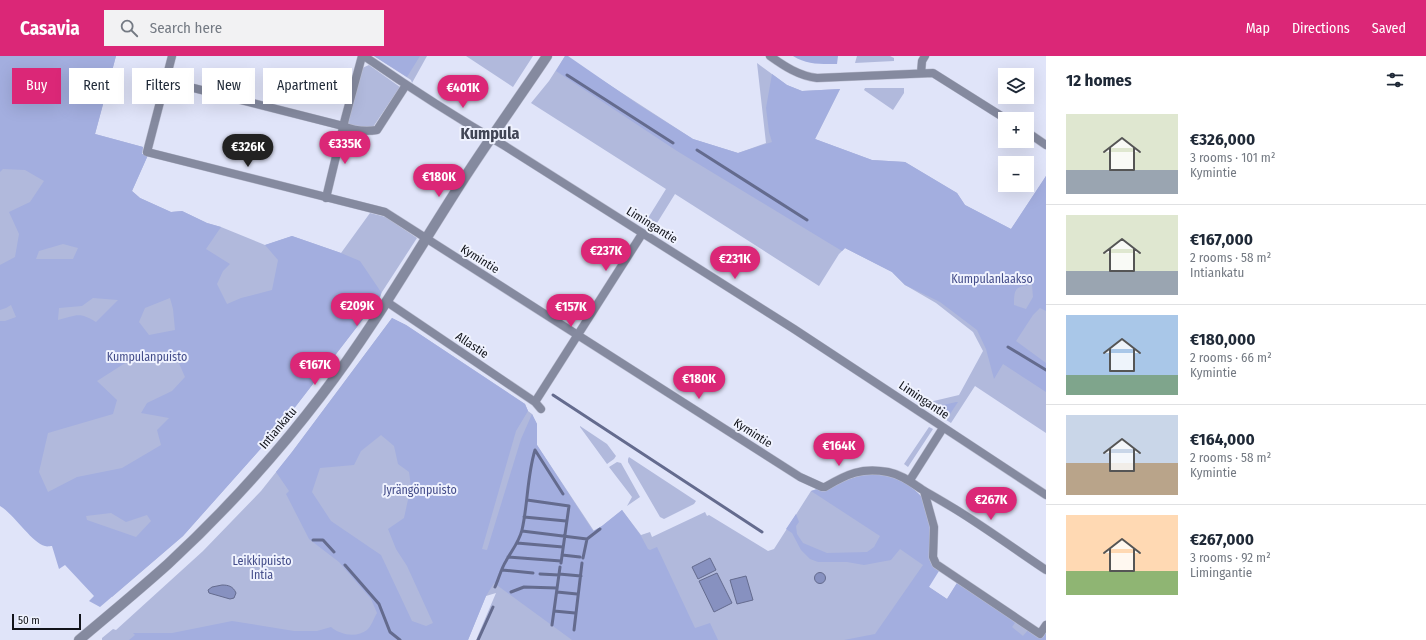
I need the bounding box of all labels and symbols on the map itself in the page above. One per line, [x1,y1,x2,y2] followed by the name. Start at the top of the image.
[435,75,491,109] pin: €401K
[461,124,519,143] district label: Kumpula
[317,131,373,165] pin: €335K
[220,134,276,168] pin: €326K
[411,164,467,198] pin: €180K
[624,204,680,246] street label: Limingantie
[578,238,634,272] pin: €237K
[458,242,502,276] street label: Kymintie
[707,246,763,280] pin: €231K
[951,272,1033,286] park label: Kumpulanlaakso
[329,293,385,327] pin: €209K
[543,294,599,328] pin: €157K
[453,329,491,361] street label: Allastie
[107,350,187,364] park label: Kumpulanpuisto
[287,352,343,386] pin: €167K
[671,366,727,400] pin: €180K
[896,378,952,422] street label: Limingantie
[257,404,299,452] street label: Intiankatu
[731,415,775,451] street label: Kymintie
[811,433,867,467] pin: €164K
[383,483,457,497] park label: Jyrängönpuisto
[963,487,1019,521] pin: €267K
[232,554,292,582] park label: Leikkipuisto Intia
[12,612,81,631] scale bar

